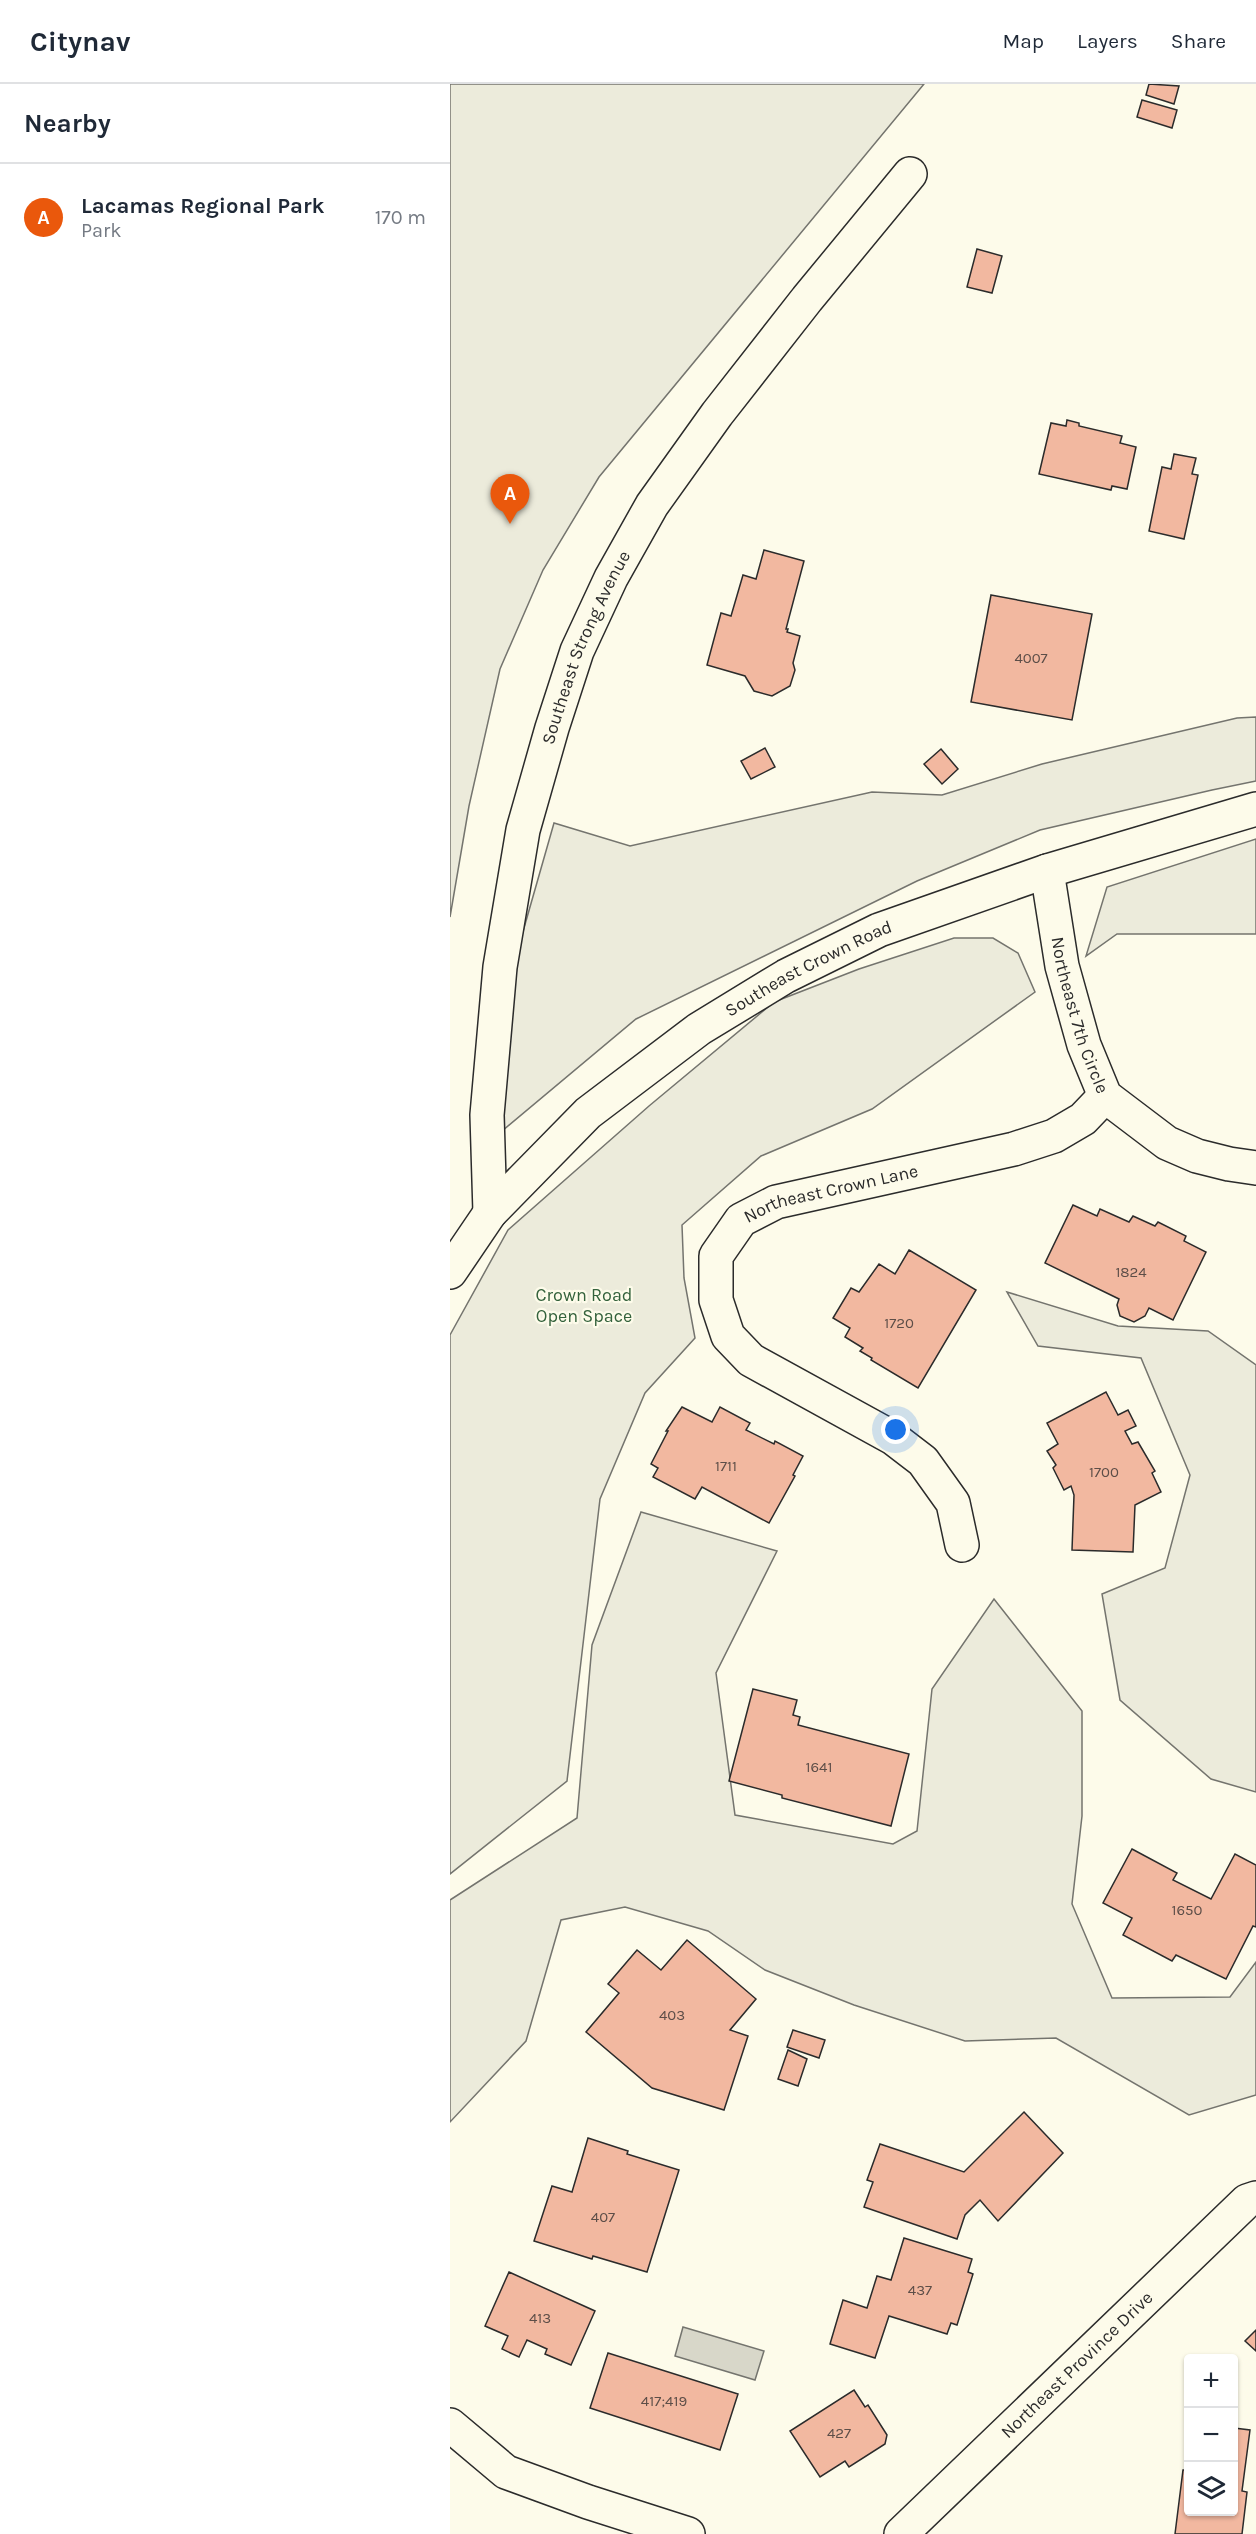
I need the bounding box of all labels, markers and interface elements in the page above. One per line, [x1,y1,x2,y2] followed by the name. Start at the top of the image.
[30,25,130,58] text: Citynav
[1002,29,1044,53] text: Map
[1077,29,1138,53] text: Layers
[1171,29,1226,53] text: Share
[24,108,111,139] text: Nearby
[81,193,325,219] text: Lacamas Regional Park
[37,206,50,229] text: A
[375,206,426,229] text: 170 m
[81,219,122,242] text: Park
[490,474,530,524] pin: A
[537,547,635,747] street label: Southeast Strong Avenue
[1014,649,1048,667] house number: 4007
[721,915,895,1022] street label: Southeast Crown Road
[1047,935,1114,1097] street label: Northeast 7th Circle
[740,1160,920,1228] street label: Northeast Crown Lane
[1115,1263,1147,1281] house number: 1824
[536,1284,633,1327] park label: Crown Road Open Space
[884,1314,914,1332] house number: 1720
[881,1415,910,1444] your location
[715,1457,737,1475] house number: 1711
[1089,1463,1119,1481] house number: 1700
[806,1758,832,1776] house number: 1641
[1172,1901,1203,1919] house number: 1650
[659,2006,685,2024] house number: 403
[591,2208,615,2226] house number: 407
[908,2281,932,2299] house number: 437
[996,2287,1157,2443] street label: Northeast Province Drive
[529,2309,551,2327] house number: 413
[1184,2354,1238,2516] map controls
[1184,2354,1238,2408] button: +
[641,2392,687,2410] house number: 417;419
[1184,2408,1238,2462] button: −
[827,2424,851,2442] house number: 427
[1184,2462,1238,2516] button: layers

